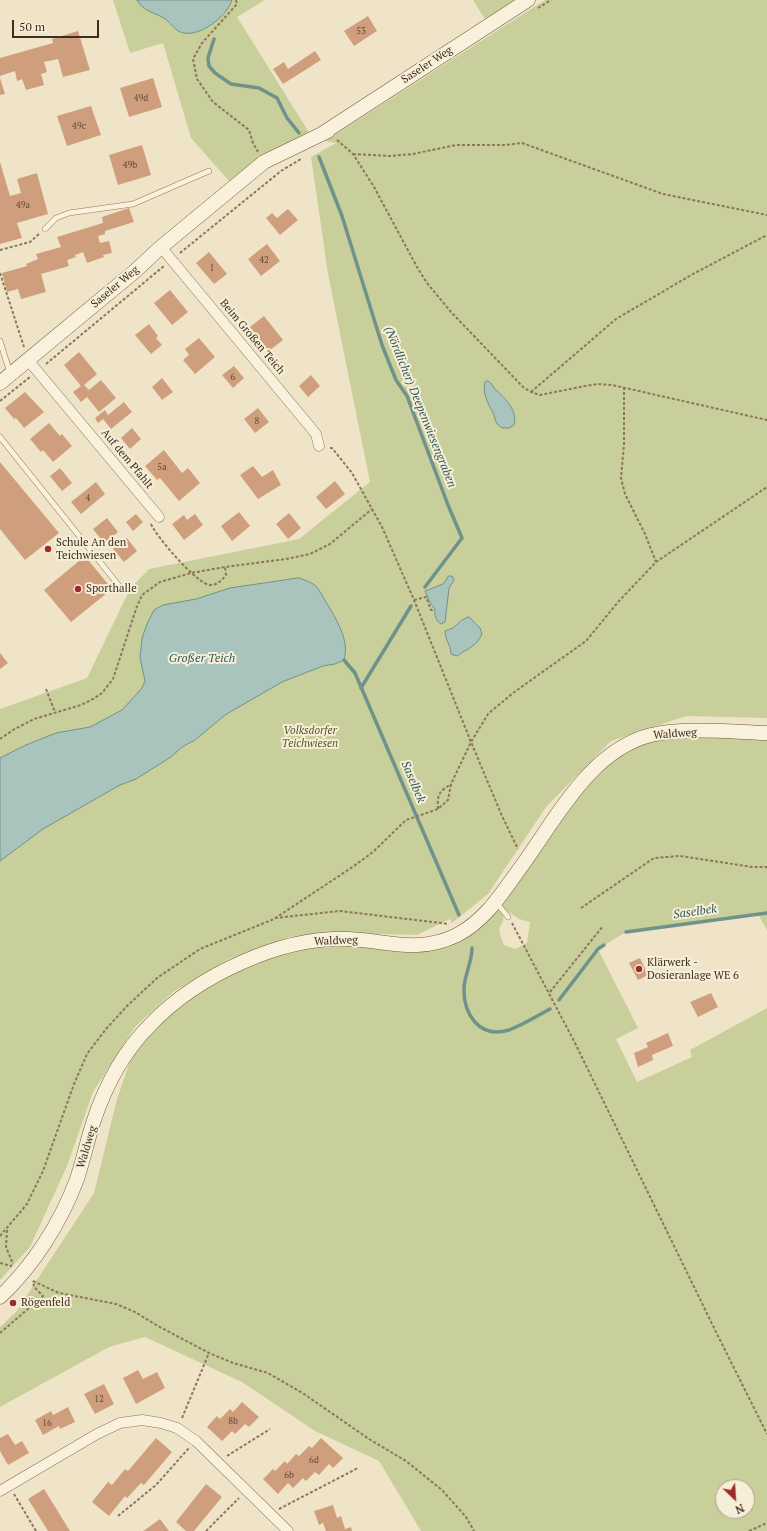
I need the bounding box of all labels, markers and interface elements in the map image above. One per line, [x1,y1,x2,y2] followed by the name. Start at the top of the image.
[14,12,101,38] scale bar
[19,19,45,34] text: 50 m
[356,26,366,36] house number: 53
[399,44,455,86] street label: Saseler Weg
[134,93,148,103] house number: 49d
[72,121,86,131] house number: 49c
[123,160,137,170] house number: 49b
[16,200,30,210] house number: 49a
[259,255,269,265] house number: 42
[88,263,142,311] street label: Saseler Weg
[210,263,214,273] house number: 1
[217,297,287,377] street label: Beim Großen Teich
[381,324,459,490] water label: (Nördlicher) Deepenwiesengraben
[231,372,235,382] house number: 6
[255,416,259,426] house number: 8
[98,426,156,492] street label: Auf dem Pfahlt
[157,462,167,472] house number: 5a
[86,493,90,503] house number: 4
[56,536,126,562] place label: Schule An den Teichwiesen
[43,544,53,554] marker: Schule An den Teichwiesen
[86,582,137,596] place label: Sporthalle
[73,584,83,594] marker: Sporthalle
[169,652,235,666] water label: Großer Teich
[282,724,338,750] park label: Volksdorfer Teichwiesen
[653,726,697,742] street label: Waldweg
[398,759,428,805] water label: Saselbek
[672,902,718,922] water label: Saselbek
[314,934,358,948] street label: Waldweg
[647,956,739,982] place label: Klärwerk - Dosieranlage WE 6
[634,964,644,974] marker: Klärwerk - Dosieranlage WE 6
[74,1124,100,1170] street label: Waldweg
[21,1296,70,1310] place label: Rögenfeld
[8,1298,18,1308] marker: Rögenfeld
[94,1394,104,1404] house number: 12
[228,1416,238,1426] house number: 8b
[42,1418,52,1428] house number: 16
[309,1455,319,1465] house number: 6d
[284,1470,294,1480] house number: 6b
[715,1479,755,1519] north arrow
[733,1501,746,1517] text: N

